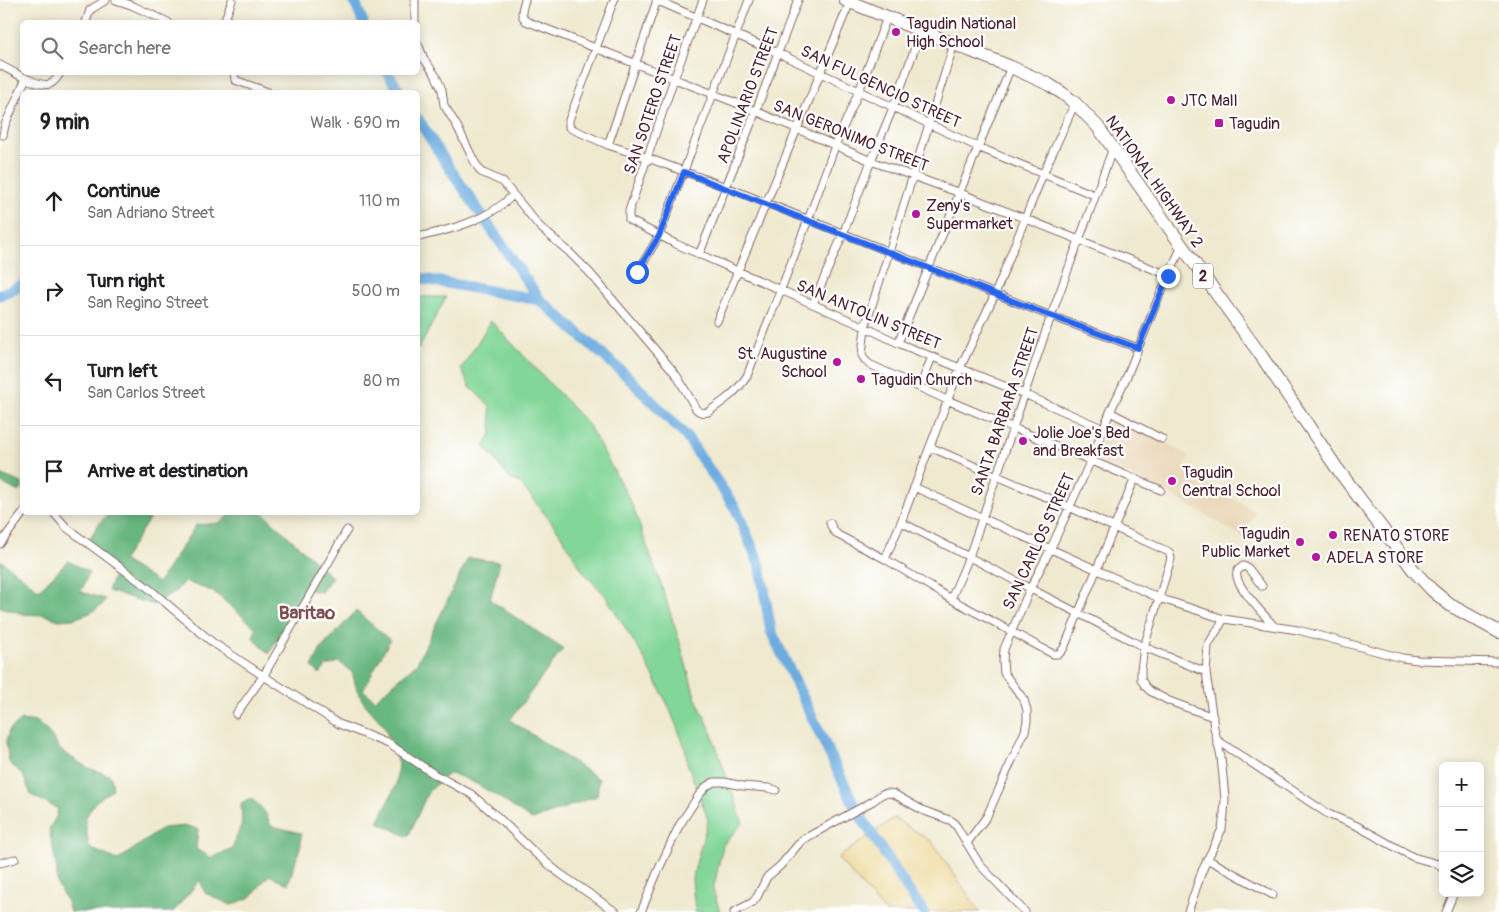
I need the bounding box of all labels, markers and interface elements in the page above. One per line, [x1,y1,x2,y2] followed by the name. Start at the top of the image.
[906,14,1016,52] place label: Tagudin National High School
[20,20,420,75] search box
[713,24,783,166] street label: APOLINARIO STREET
[890,26,902,38] marker: Tagudin National High School
[620,32,686,177] street label: SAN SOTERO STREET
[38,34,66,62] icon: search
[78,36,171,60] text: Search here
[797,41,964,133] street label: SAN FULGENCIO STREET
[1181,91,1237,111] place label: JTC Mall
[1165,94,1177,106] marker: JTC Mall
[770,96,931,176] street label: SAN GERONIMO STREET
[40,109,89,136] text: 9 min
[1101,112,1207,252] street label: NATIONAL HIGHWAY 2
[310,113,400,133] text: Walk · 690 m
[1229,114,1280,134] place label: Tagudin
[1213,117,1225,129] marker: Tagudin
[87,179,160,203] text: Continue
[40,187,68,215] icon: ahead
[359,191,400,211] text: 110 m
[926,196,1013,234] place label: Zeny's Supermarket
[87,203,214,223] text: San Adriano Street
[910,208,922,220] marker: Zeny's Supermarket
[626,261,649,284] route start
[1193,264,1213,288] road number: 2
[1157,265,1180,288] route end
[87,269,165,293] text: Turn right
[793,275,944,354] street label: SAN ANTOLIN STREET
[40,277,68,305] icon: right
[352,281,400,301] text: 500 m
[87,293,209,313] text: San Regino Street
[967,324,1043,498] street label: SANTA BARBARA STREET
[737,344,827,382] place label: St. Augustine School
[831,356,843,368] marker: St. Augustine School
[87,359,157,383] text: Turn left
[40,367,68,395] icon: left
[871,370,972,390] place label: Tagudin Church
[363,371,400,391] text: 80 m
[855,373,867,385] marker: Tagudin Church
[87,383,205,403] text: San Carlos Street
[1033,423,1130,461] place label: Jolie Joe's Bed and Breakfast
[1017,435,1029,447] marker: Jolie Joe's Bed and Breakfast
[40,457,68,485] icon: arrive
[87,459,248,483] text: Arrive at destination
[1182,463,1281,501] place label: Tagudin Central School
[998,470,1079,613] street label: SAN CARLOS STREET
[1166,475,1178,487] marker: Tagudin Central School
[1201,524,1291,562] place label: Tagudin Public Market
[1343,526,1449,546] place label: RENATO STORE
[1327,529,1339,541] marker: RENATO STORE
[1294,536,1306,548] marker: Tagudin Public Market
[1326,548,1424,568] place label: ADELA STORE
[1310,551,1322,563] marker: ADELA STORE
[279,601,336,625] district label: Baritao
[1439,762,1484,897] map controls
[1439,762,1484,807] button: +
[1439,807,1484,852] button: −
[1439,852,1484,897] button: layers

